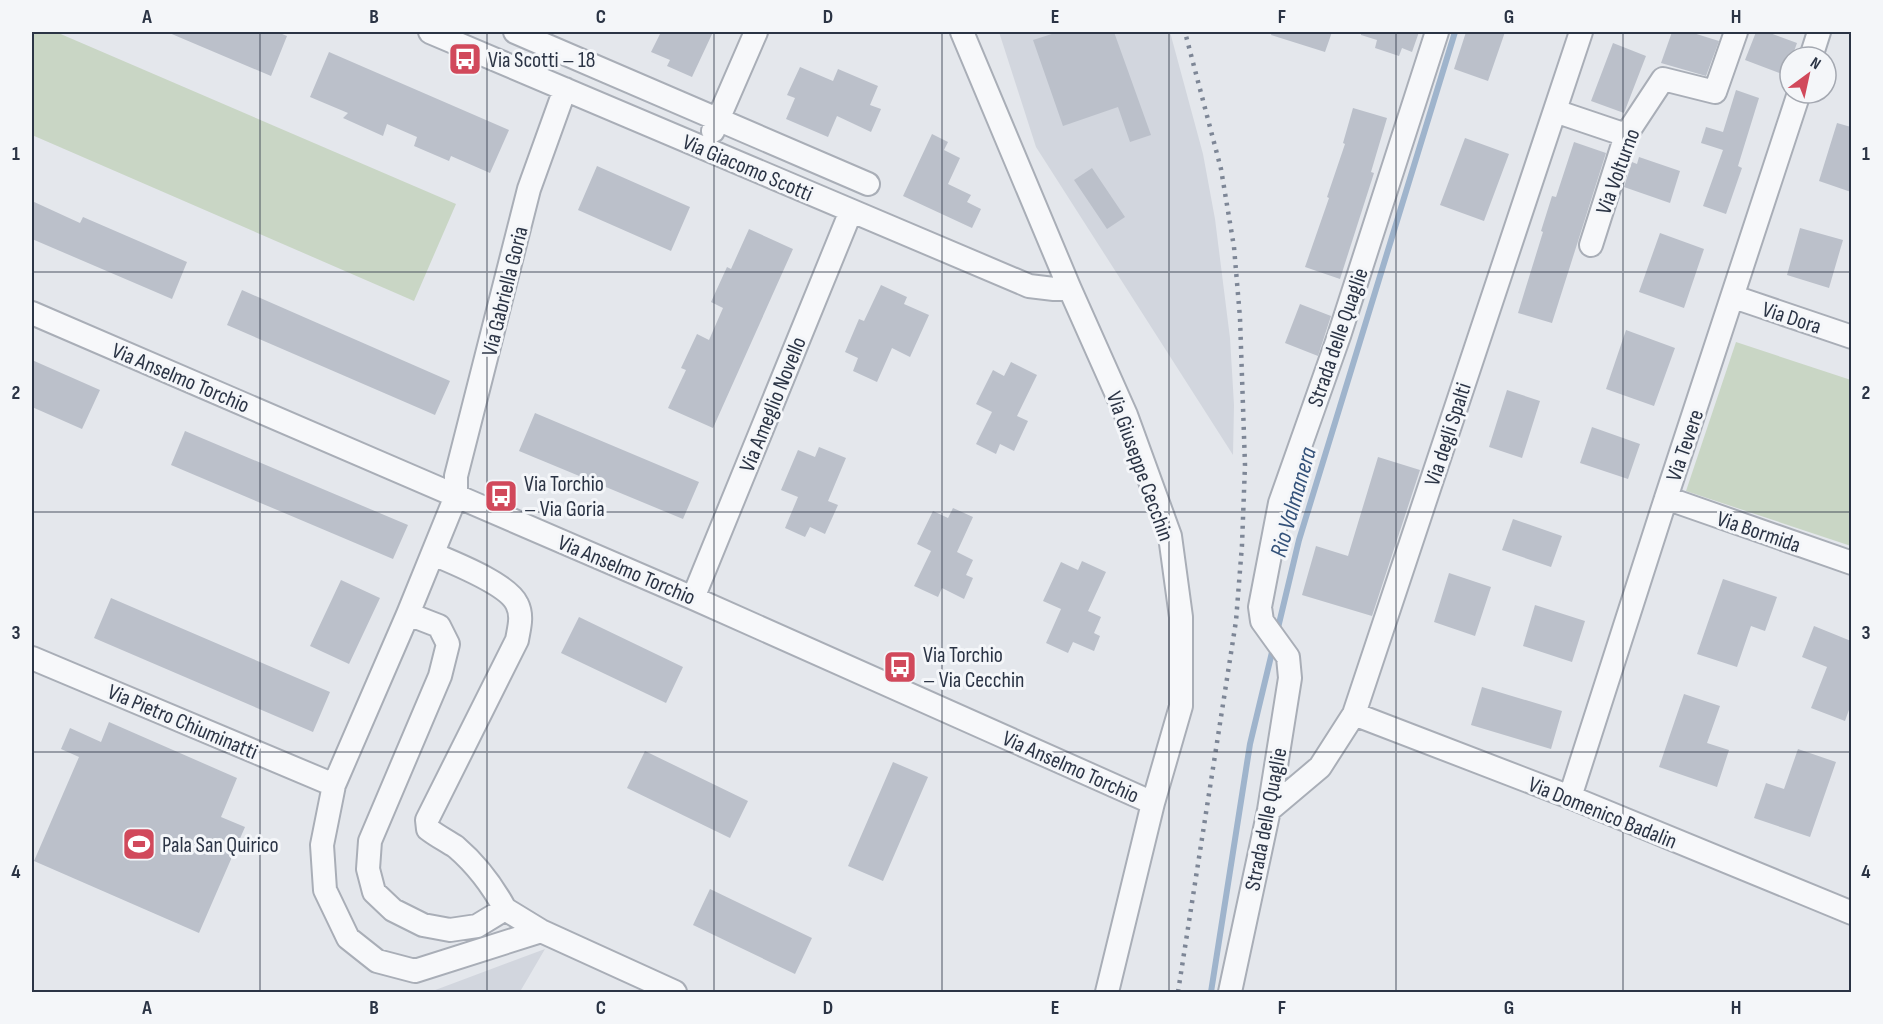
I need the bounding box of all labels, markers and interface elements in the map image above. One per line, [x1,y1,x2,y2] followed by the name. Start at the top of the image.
[141,5,152,29] text: A
[369,5,379,29] text: B
[596,5,606,29] text: C
[823,5,833,29] text: D
[1051,5,1059,29] text: E
[1278,5,1286,29] text: F
[1504,5,1514,29] text: G
[1731,5,1741,29] text: H
[447,41,483,77] bus stop icon: Via Scotti – 18
[1778,45,1838,105] north arrow
[488,47,595,74] place label: Via Scotti – 18
[1807,53,1824,74] text: N
[1590,125,1646,218] street label: Via Volturno
[678,129,817,208] street label: Via Giacomo Scotti
[12,142,20,166] text: 1
[1862,142,1870,166] text: 1
[476,224,535,359] street label: Via Gabriella Goria
[1302,265,1375,410] street label: Strada delle Quaglie
[1759,296,1824,341] street label: Via Dora
[734,333,813,476] street label: Via Ameglio Novello
[108,337,253,419] street label: Via Anselmo Torchio
[1419,380,1478,489] street label: Via degli Spalti
[12,381,20,405] text: 2
[1862,381,1870,405] text: 2
[1100,388,1179,545] street label: Via Giuseppe Cecchin
[1661,406,1710,485] street label: Via Tevere
[1264,444,1323,560] water label: Rio Valmanera
[524,471,605,523] place label: Via Torchio – Via Goria
[483,478,519,514] bus stop icon: Via Torchio – Via Goria
[1713,505,1804,559] street label: Via Bormida
[554,529,699,611] street label: Via Anselmo Torchio
[12,621,21,645] text: 3
[1862,621,1871,645] text: 3
[923,642,1024,694] place label: Via Torchio – Via Cecchin
[882,649,918,685] bus stop icon: Via Torchio – Via Cecchin
[103,679,262,766] street label: Via Pietro Chiuminatti
[998,725,1143,810] street label: Via Anselmo Torchio
[1239,746,1294,893] street label: Strada delle Quaglie
[1524,771,1681,855] street label: Via Domenico Badalin
[121,826,157,862] sports icon: Pala San Quirico
[162,832,279,859] place label: Pala San Quirico
[11,860,21,884] text: 4
[1861,860,1871,884] text: 4
[141,996,152,1020] text: A
[369,996,379,1020] text: B
[596,996,606,1020] text: C
[823,996,833,1020] text: D
[1051,996,1059,1020] text: E
[1278,996,1286,1020] text: F
[1504,996,1514,1020] text: G
[1731,996,1741,1020] text: H

